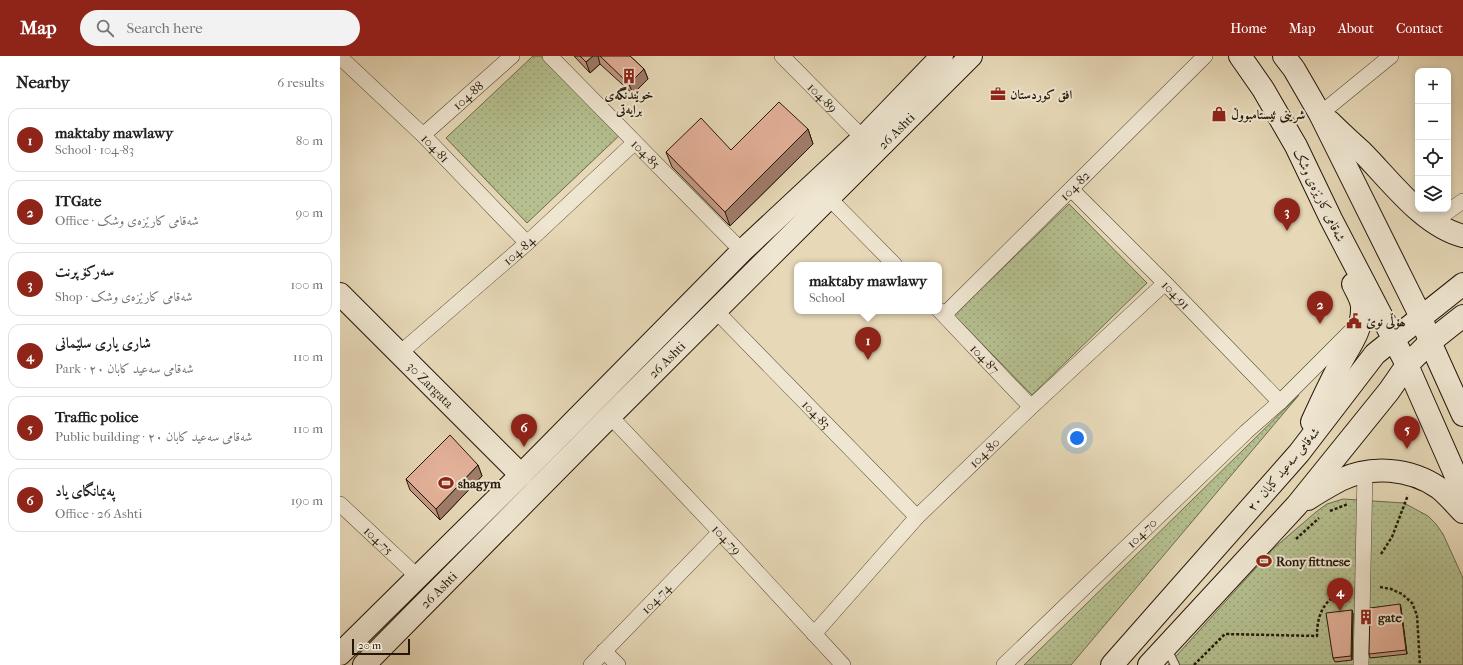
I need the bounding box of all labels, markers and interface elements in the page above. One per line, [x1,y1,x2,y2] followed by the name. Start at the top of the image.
[80,10,360,46] search box
[20,17,56,39] text: Map
[94,17,116,39] icon: search
[126,19,203,37] text: Search here
[1230,20,1267,37] text: Home
[1289,20,1316,37] text: Map
[1338,20,1374,37] text: About
[1396,20,1443,37] text: Contact
[620,67,638,85] building icon: خوێندنگەی برایەتی
[1415,68,1451,212] map controls
[1415,68,1451,104] button: +
[16,72,70,92] text: Nearby
[277,75,324,90] text: 6 results
[450,78,487,113] street label: 104-88
[804,80,841,116] street label: 104-89
[989,85,1007,103] office icon: افق كوردستان
[604,86,654,118] place label: خوێندنگەی برایەتی
[1010,87,1073,103] place label: افق كوردستان
[1415,104,1451,140] button: −
[1210,105,1228,123] shop icon: شرینی ئیستامبووڵ
[1231,107,1306,124] place label: شرینی ئیستامبووڵ
[875,110,918,152] street label: 26 Ashti
[55,124,173,142] text: maktaby mawlawy
[418,131,452,166] street label: 104-81
[28,133,32,148] text: 1
[296,133,323,148] text: 80 m
[628,136,664,172] street label: 104-85
[1415,140,1451,176] button: locate
[55,142,134,157] text: School · 104-83
[1290,146,1349,245] street label: شەقامی کارێزەی وشک
[1057,168,1093,204] street label: 104-82
[1415,176,1451,212] button: layers
[55,192,101,210] text: ITGate
[1274,198,1300,231] pin: 3
[27,205,33,220] text: 2
[295,205,323,220] text: 90 m
[55,213,199,228] text: Office · شەقامی کارێزەی وشک
[500,233,538,268] street label: 104-84
[55,262,114,280] text: سەرکۆ پرنت
[794,262,942,314] popup
[809,272,927,290] text: maktaby mawlawy
[27,277,33,292] text: 3
[290,277,323,292] text: 100 m
[1159,277,1193,312] street label: 104-91
[55,289,193,304] text: Shop · شەقامی کارێزەی وشک
[809,290,845,305] text: School
[1307,291,1333,324] pin: 2
[1345,312,1363,330] public building icon: ھۆڵی نوێ
[1366,313,1405,330] place label: ھۆڵی نوێ
[855,327,881,360] pin: 1
[55,334,151,352] text: شاری یاری سلێمانی
[646,338,688,381] street label: 26 Ashti
[967,341,1002,377] street label: 104-87
[26,349,34,364] text: 4
[293,349,323,364] text: 110 m
[404,359,457,412] street label: 30 Zargata
[55,361,194,376] text: Park · شەقامی سەعید کابان ٢٠
[799,397,834,432] street label: 104-83
[55,408,138,426] text: Traffic police
[511,414,537,447] pin: 6
[1394,416,1420,449] pin: 5
[27,421,33,436] text: 5
[293,421,323,436] text: 110 m
[1244,424,1324,515] street label: شەقامی سەعید کابان ٢٠
[1067,428,1087,448] your location
[55,429,252,444] text: Public building · شەقامی سەعید کابان ٢٠
[966,435,1003,471] street label: 104-80
[437,474,455,492] sports icon: shagym
[458,476,501,492] place label: shagym
[55,482,115,500] text: پەیمانگای یاد
[26,493,34,508] text: 6
[291,493,323,508] text: 190 m
[55,506,142,521] text: Office · 26 Ashti
[1124,515,1160,551] street label: 104-70
[709,522,744,558] street label: 104-79
[361,523,396,558] street label: 104-75
[1255,552,1273,570] sports icon: Rony fittnese
[1276,554,1351,570] place label: Rony fittnese
[418,568,460,611] street label: 26 Ashti
[1327,578,1353,611] pin: 4
[638,580,674,617] street label: 104-74
[1357,608,1375,626] building icon: gate
[1378,610,1403,626] place label: gate
[352,637,410,656] scale bar
[358,639,381,652] text: 20 m

